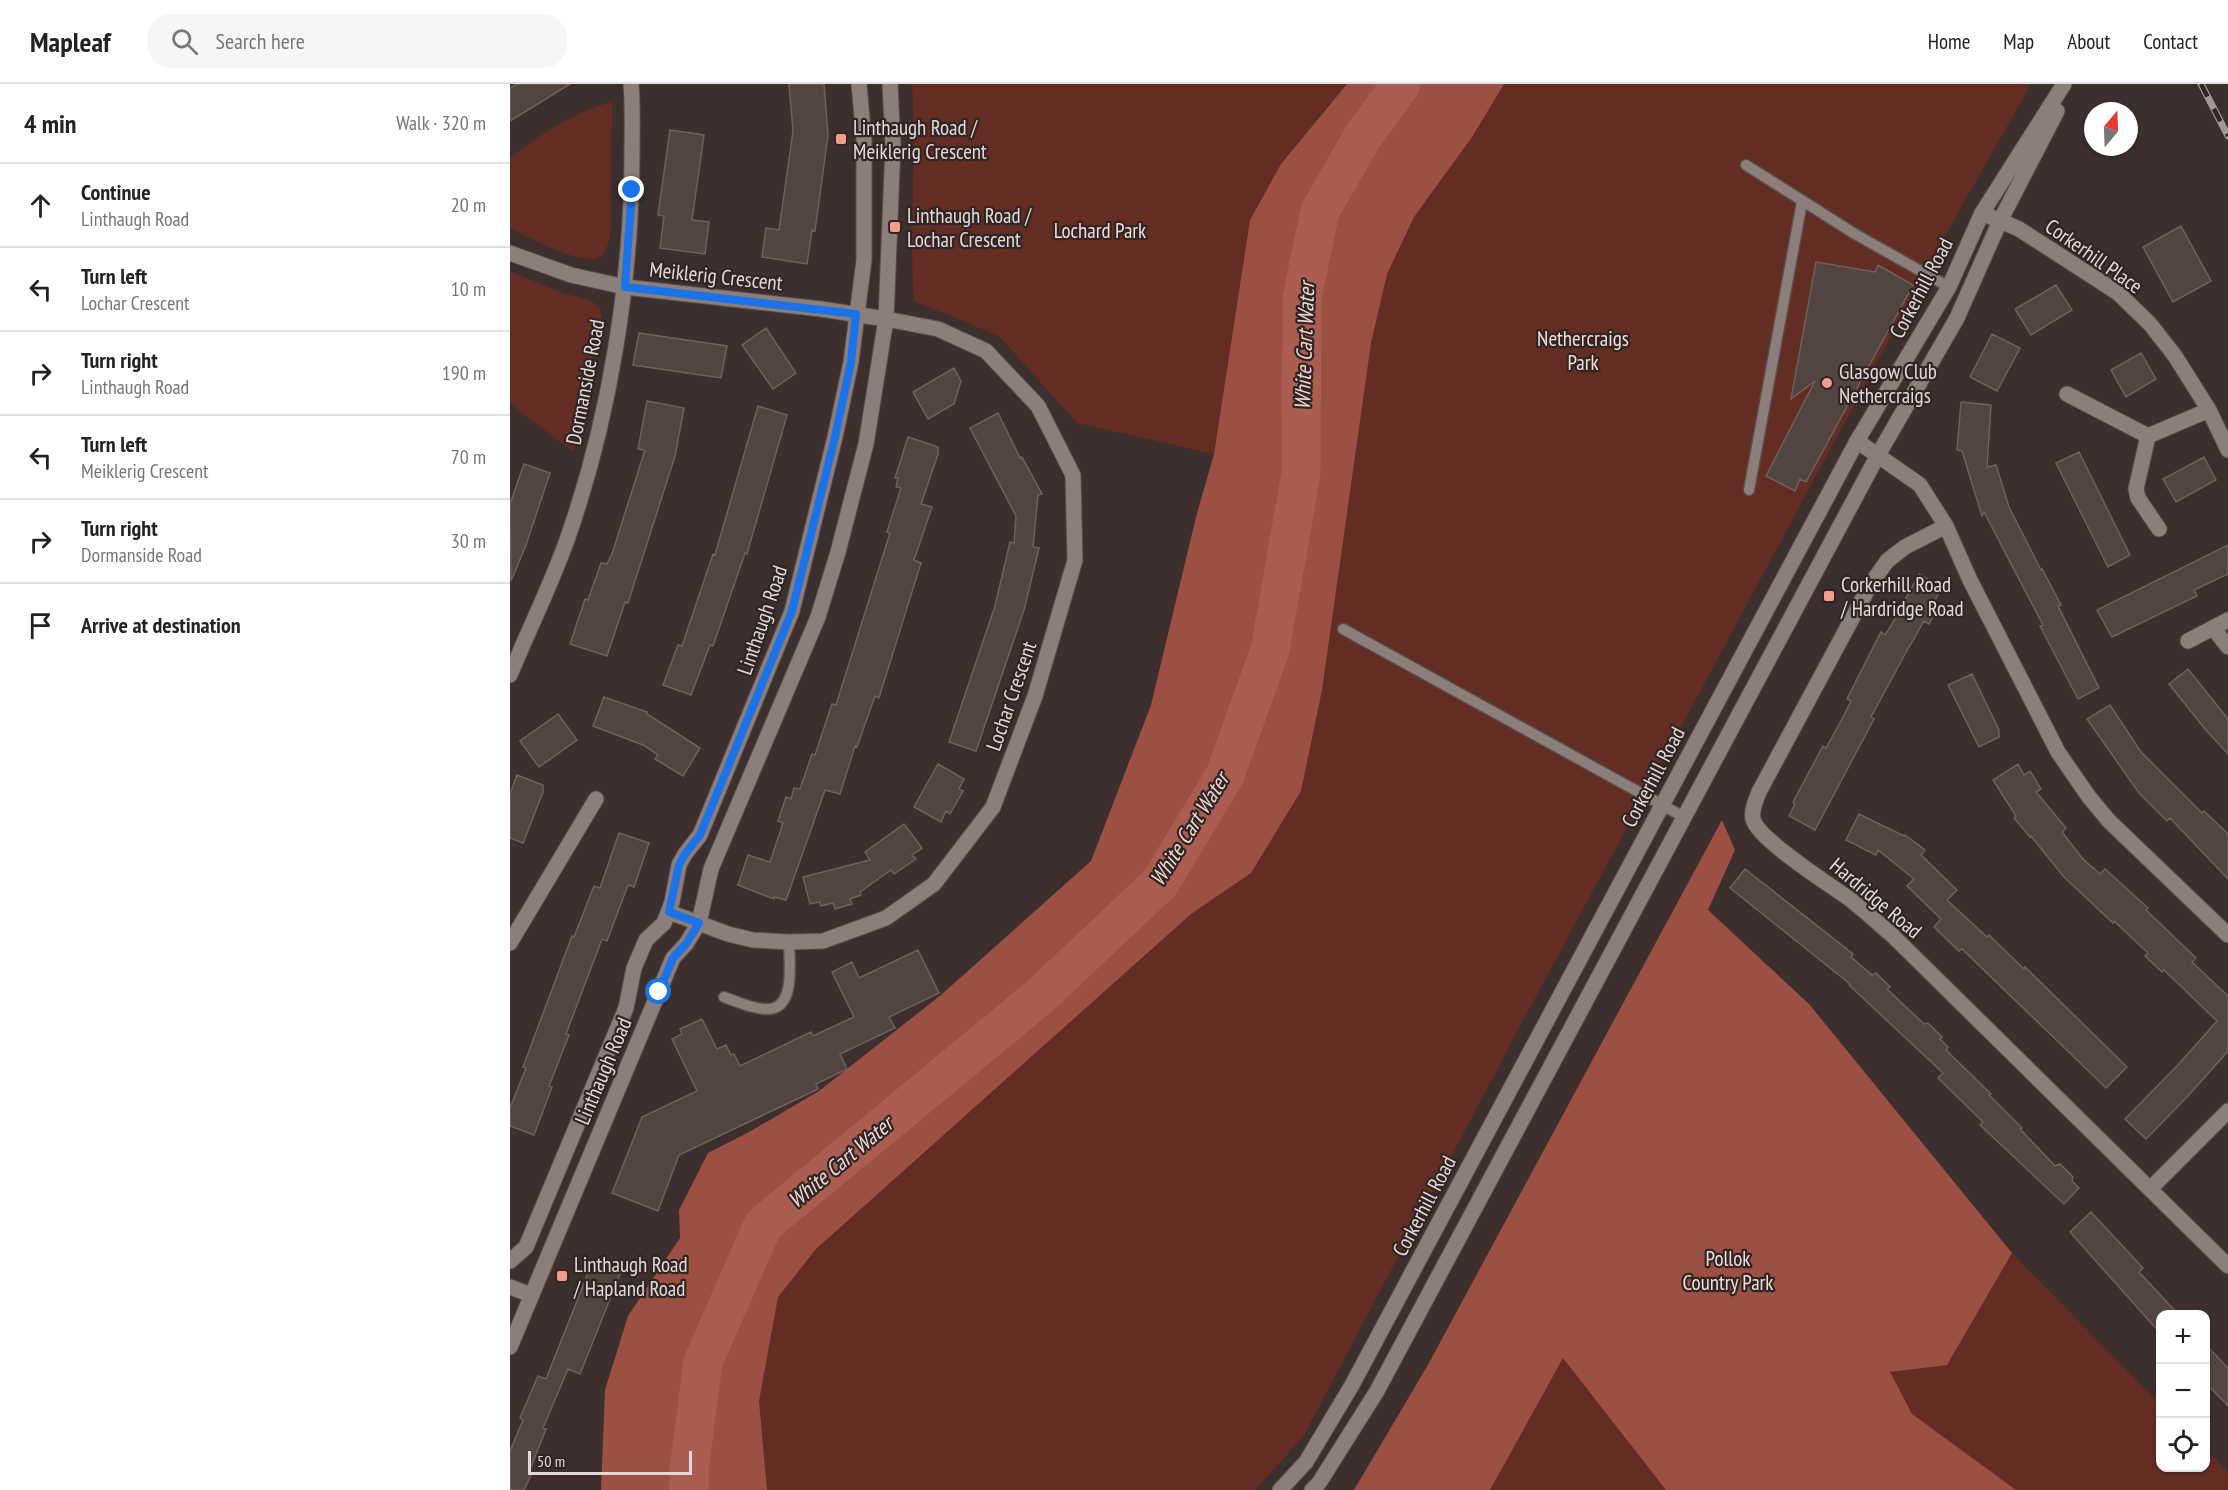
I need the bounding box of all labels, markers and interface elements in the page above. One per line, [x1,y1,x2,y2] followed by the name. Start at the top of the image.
[147,14,567,68] search box
[30,23,111,60] text: Mapleaf
[168,25,201,58] icon: search
[216,27,305,55] text: Search here
[1928,28,1970,55] text: Home
[2003,28,2034,55] text: Map
[2067,28,2110,55] text: About
[2143,28,2198,55] text: Contact
[2084,102,2138,156] north arrow
[24,107,77,140] text: 4 min
[396,110,486,136] text: Walk · 320 m
[853,114,987,165] place label: Linthaugh Road / Meiklerig Crescent
[834,132,848,146] marker: Linthaugh Road / Meiklerig Crescent
[618,176,644,202] route end
[81,178,151,206] text: Continue
[24,189,57,222] icon: ahead
[451,192,486,218] text: 20 m
[907,202,1032,253] place label: Linthaugh Road / Lochar Crescent
[81,206,189,232] text: Linthaugh Road
[2040,213,2148,299] street label: Corkerhill Place
[1054,217,1146,244] park label: Lochard Park
[888,220,902,234] marker: Linthaugh Road / Lochar Crescent
[1883,233,1959,343] street label: Corkerhill Road
[648,256,784,296] street label: Meiklerig Crescent
[81,262,147,290] text: Turn left
[24,273,57,306] icon: left
[451,276,486,302] text: 10 m
[1288,278,1320,411] water label: White Cart Water
[81,290,189,316] text: Lochar Crescent
[560,317,610,447] street label: Dormanside Road
[1537,325,1629,376] park label: Nethercraigs Park
[81,346,158,374] text: Turn right
[24,357,57,390] icon: right
[1839,358,1937,409] place label: Glasgow Club Nethercraigs
[442,360,486,386] text: 190 m
[81,374,189,400] text: Linthaugh Road
[1820,376,1834,390] marker: Glasgow Club Nethercraigs
[81,430,147,458] text: Turn left
[24,441,57,474] icon: left
[451,444,486,470] text: 70 m
[81,458,208,484] text: Meiklerig Crescent
[81,514,158,542] text: Turn right
[24,525,57,558] icon: right
[451,528,486,554] text: 30 m
[81,542,202,568] text: Dormanside Road
[731,562,793,678] street label: Linthaugh Road
[1840,571,1964,622] place label: Corkerhill Road / Hardridge Road
[1822,589,1836,603] marker: Corkerhill Road / Hardridge Road
[24,609,57,642] icon: arrive
[81,611,241,639] text: Arrive at destination
[980,638,1042,754] street label: Lochar Crescent
[1615,722,1691,832] street label: Corkerhill Road
[1143,765,1236,891] water label: White Cart Water
[1824,852,1928,944] street label: Hardridge Road
[645,978,671,1004] route start
[568,1013,638,1129] street label: Linthaugh Road
[782,1108,900,1214] water label: White Cart Water
[1386,1151,1462,1261] street label: Corkerhill Road
[1683,1245,1773,1296] park label: Pollok Country Park
[573,1251,688,1302] place label: Linthaugh Road / Hapland Road
[555,1269,569,1283] marker: Linthaugh Road / Hapland Road
[2156,1310,2210,1472] map controls
[2156,1310,2210,1364] button: +
[2156,1364,2210,1418] button: −
[2156,1418,2210,1472] button: locate
[528,1448,692,1476] scale bar
[537,1451,565,1471] text: 50 m

